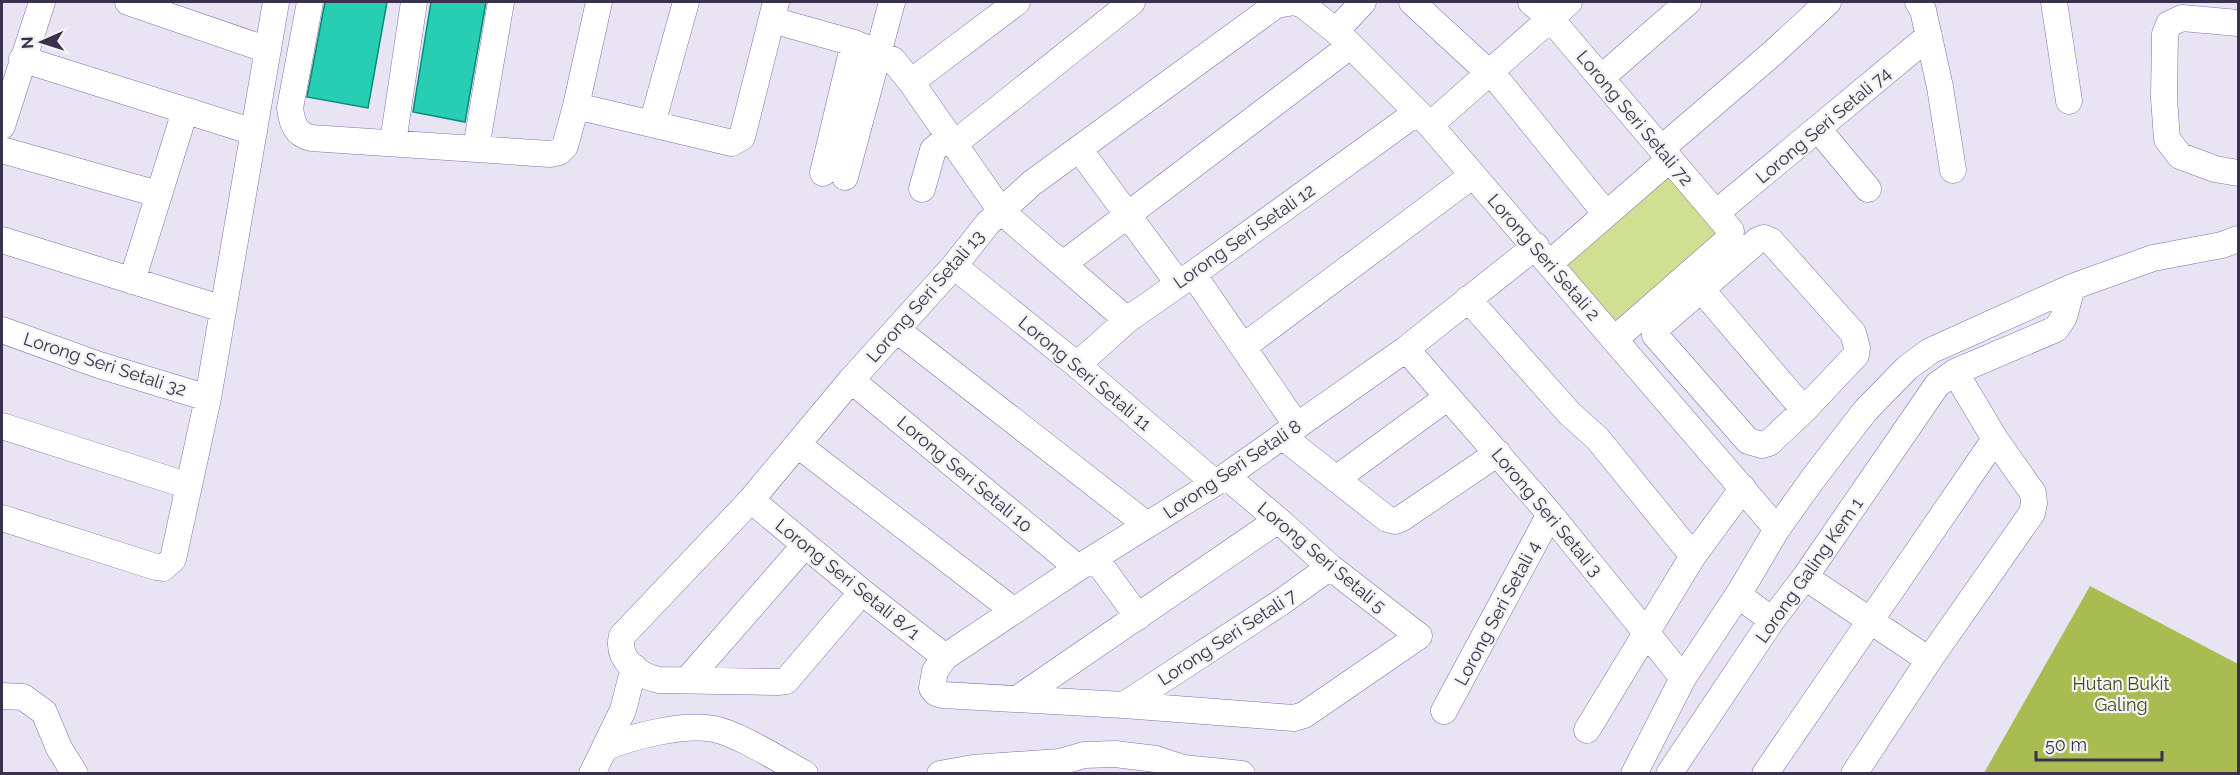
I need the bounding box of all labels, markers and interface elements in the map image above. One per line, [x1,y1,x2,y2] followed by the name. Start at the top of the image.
[12,12,72,72] north arrow
[18,36,37,49] text: N
[1572,46,1698,190] street label: Lorong Seri Setali 72
[1751,62,1895,188] street label: Lorong Seri Setali 74
[1169,179,1319,293] street label: Lorong Seri Setali 12
[1483,190,1605,324] street label: Lorong Seri Setali 2
[862,226,988,366] street label: Lorong Seri Setali 13
[1015,311,1156,435] street label: Lorong Seri Setali 11
[21,328,189,400] street label: Lorong Seri Setali 32
[893,411,1037,537] street label: Lorong Seri Setali 10
[1159,415,1305,523] street label: Lorong Seri Setali 8
[1487,444,1607,580] street label: Lorong Seri Setali 3
[1751,493,1867,647] street label: Lorong Galing Kem 1
[1254,497,1390,617] street label: Lorong Seri Setali 5
[772,514,925,644] street label: Lorong Seri Setali 8/1
[1450,537,1544,689] street label: Lorong Seri Setali 4
[1154,584,1300,690] street label: Lorong Seri Setali 7
[2072,673,2170,715] park label: Hutan Bukit Galing
[2036,724,2162,762] scale bar
[2045,734,2087,755] text: 50 m

